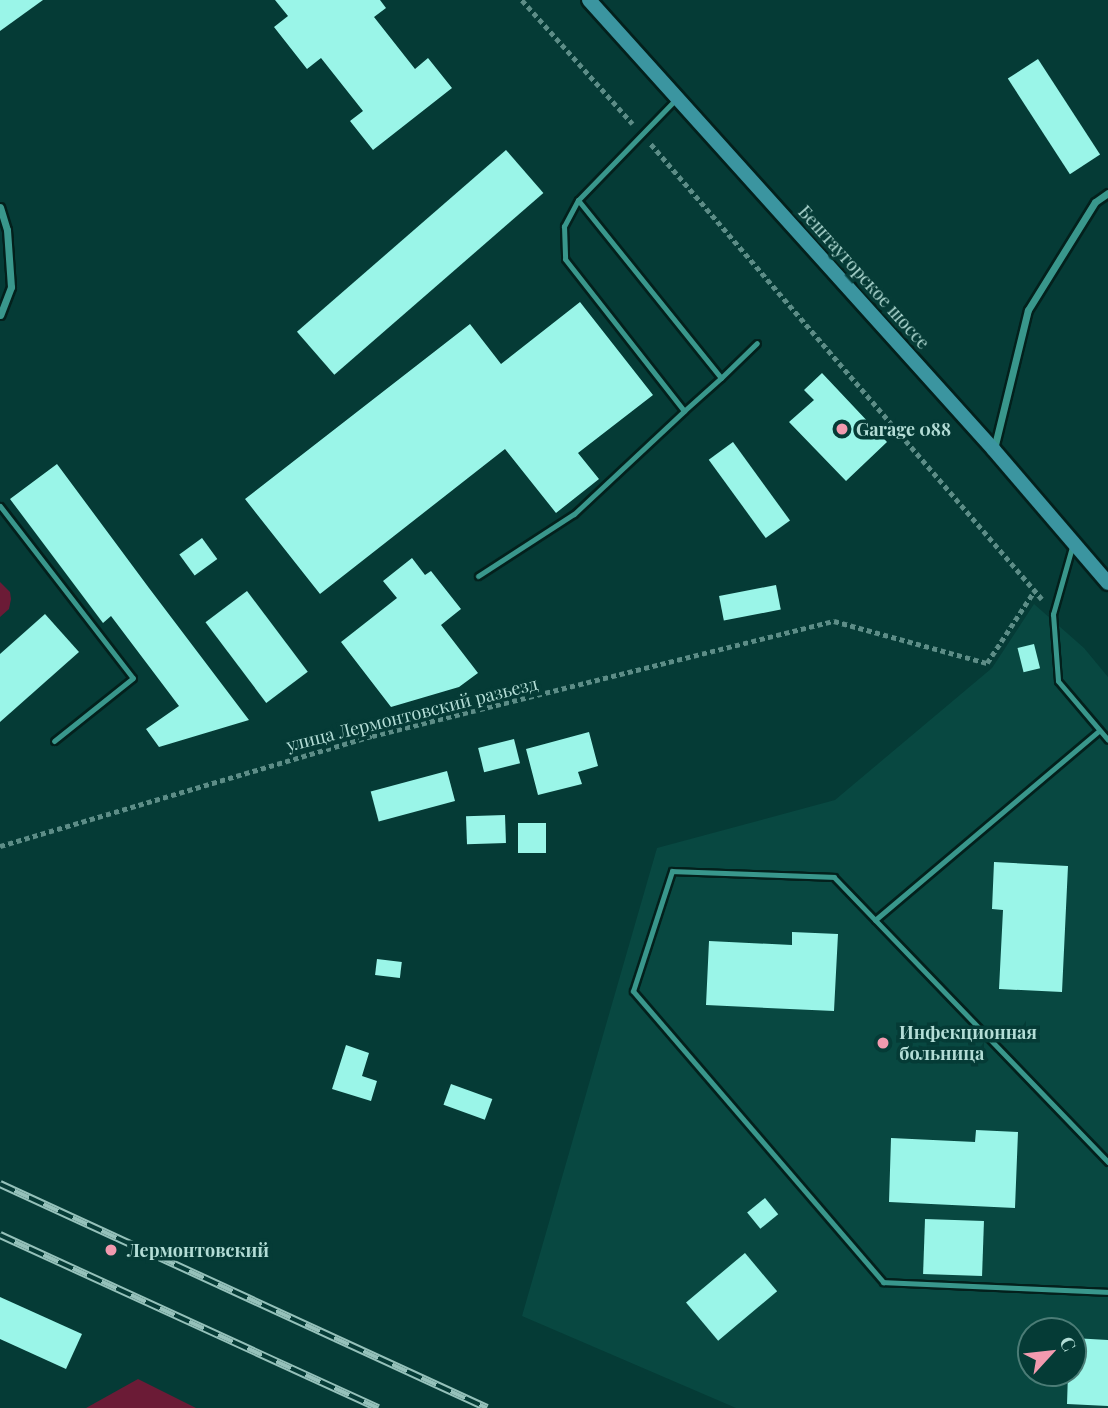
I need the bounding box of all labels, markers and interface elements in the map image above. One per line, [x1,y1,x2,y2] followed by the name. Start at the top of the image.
[794,201,934,353] street label: Бештаугорское шоссе
[856,418,951,440] place label: Garage 088
[834,421,850,437] marker: Garage 088
[284,672,540,756] street label: улица Лермонтовский разьезд
[899,1022,1037,1064] place label: Инфекционная больница
[873,1033,893,1053] marker: Инфекционная больница
[127,1239,269,1261] place label: Лермонтовский
[101,1240,121,1260] marker: Лермонтовский
[1017,1317,1087,1387] north arrow
[1054,1331,1084,1355] text: С

